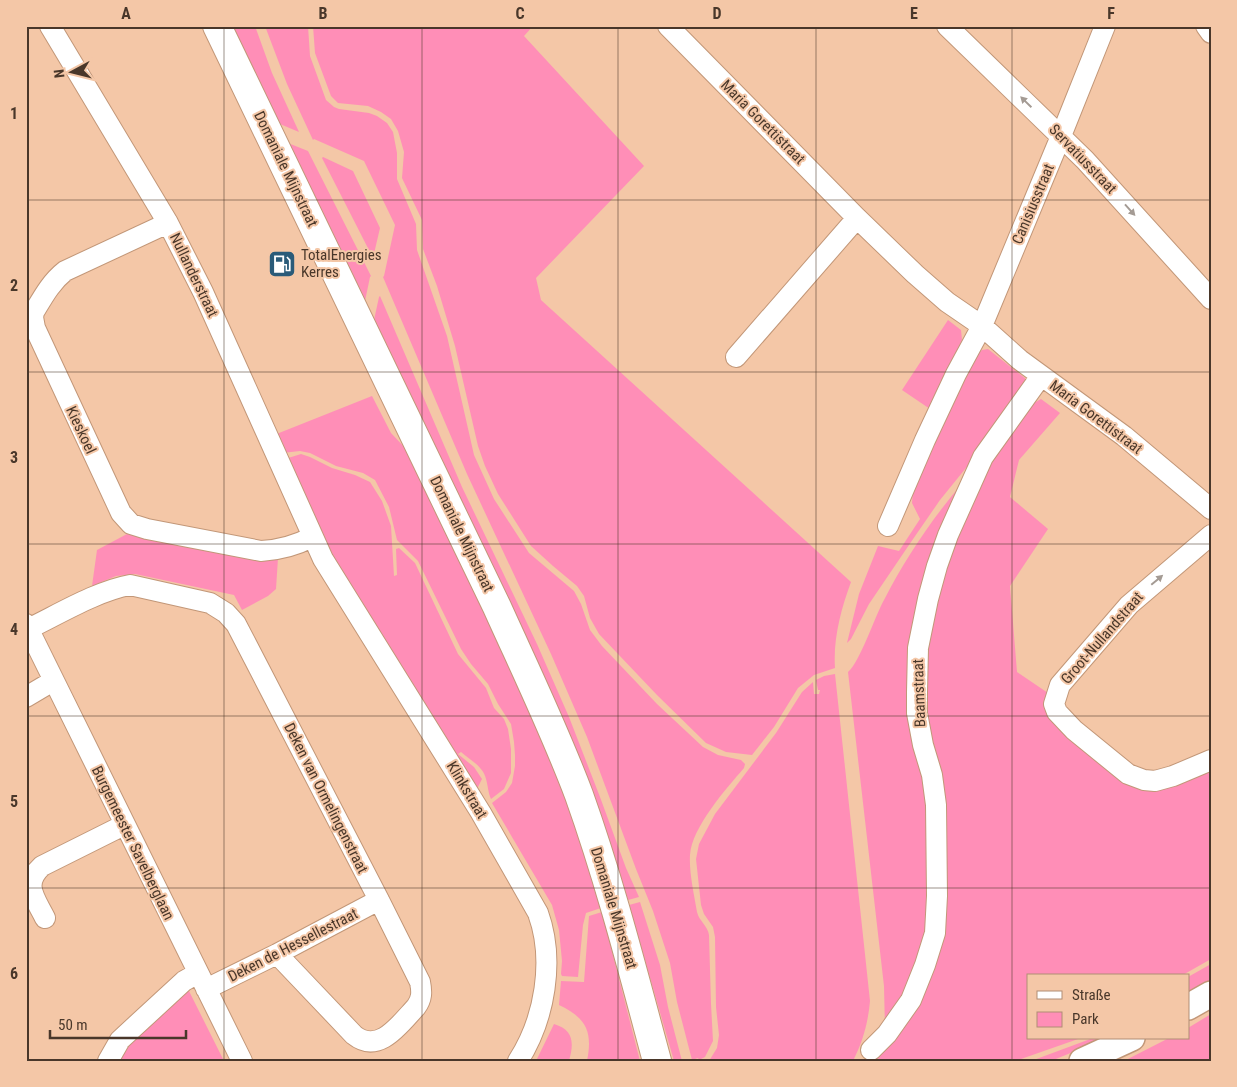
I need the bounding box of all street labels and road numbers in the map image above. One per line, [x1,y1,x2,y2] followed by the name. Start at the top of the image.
[717,76,809,168] street label: Maria Gorettistraat
[250,108,322,230] street label: Domaniale Mijnstraat
[1045,121,1121,197] street label: Servatiusstraat
[1008,161,1058,247] street label: Canisiusstraat
[166,230,222,320] street label: Nullanderstraat
[1046,376,1146,458] street label: Maria Gorettistraat
[62,403,100,457] street label: Kieskoel
[426,473,498,595] street label: Domaniale Mijnstraat
[1057,588,1147,688] street label: Groot-Nullandstraat
[909,659,929,727] street label: Baamstraat
[280,720,372,876] street label: Deken van Ormelingenstraat
[443,758,491,822] street label: Klinkstraat
[88,763,178,923] street label: Burgemeester Savelberglaan
[587,845,641,971] street label: Domaniale Mijnstraat
[225,904,361,986] street label: Deken de Hessellestraat

